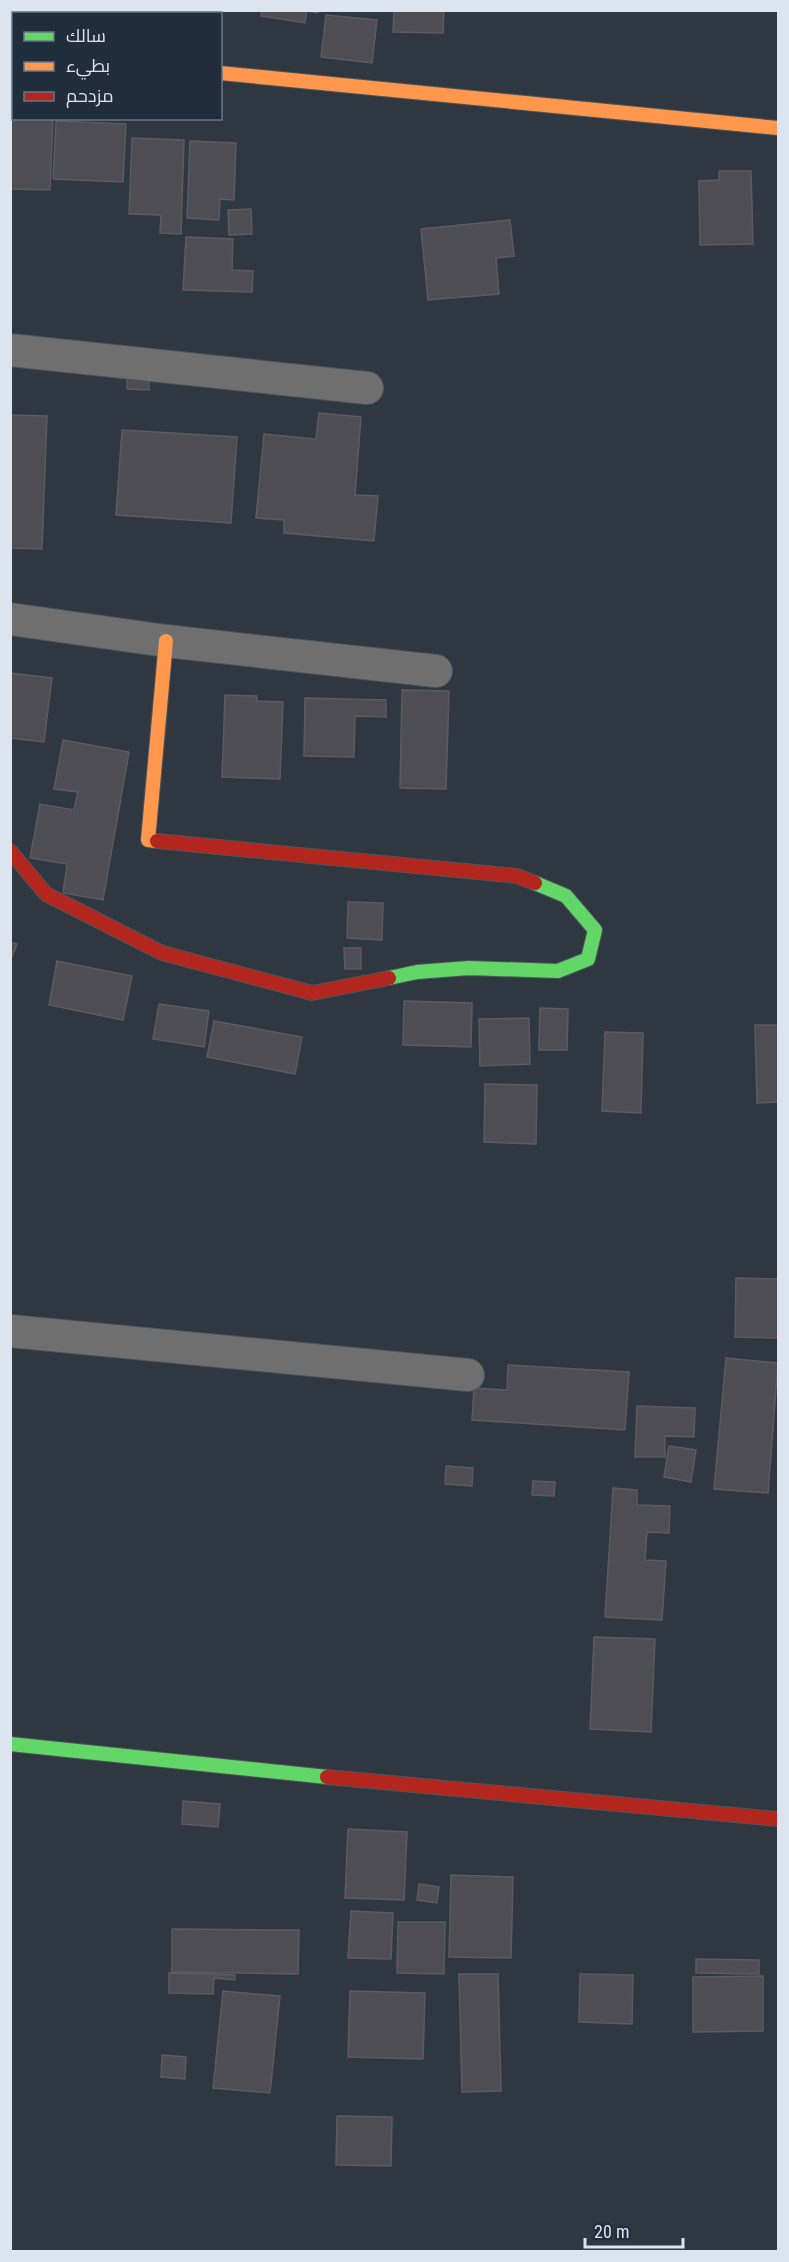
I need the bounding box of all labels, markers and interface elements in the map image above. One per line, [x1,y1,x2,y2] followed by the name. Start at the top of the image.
[12,12,222,120] legend
[66,25,106,46] text: سالك
[66,55,110,80] text: بطيء
[66,85,114,108] text: مزدحم
[585,2211,682,2249] scale bar
[594,2221,629,2242] text: 20 m

